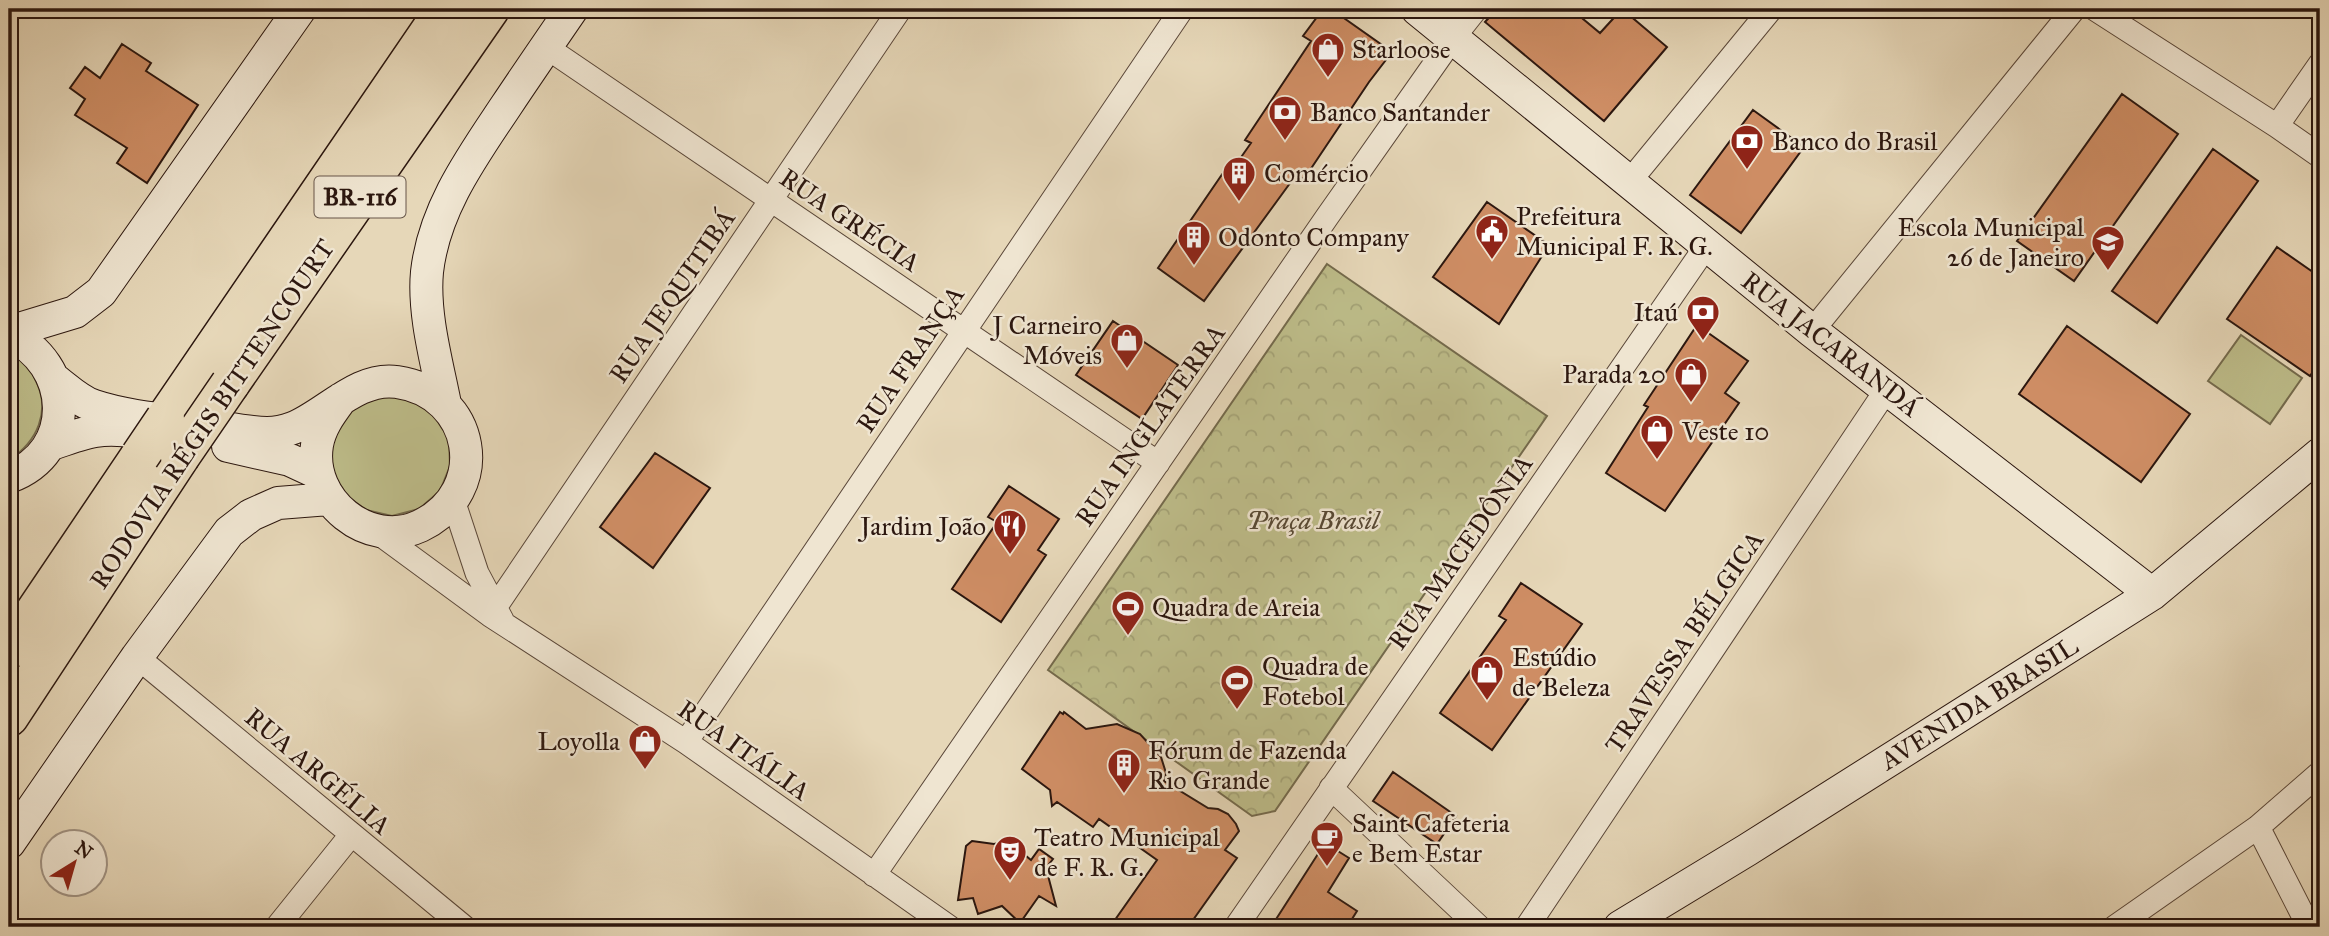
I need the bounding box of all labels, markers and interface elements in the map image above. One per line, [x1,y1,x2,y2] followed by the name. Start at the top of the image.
[1309,30,1347,79] shop icon: Starloose
[1352,33,1451,65] place label: Starloose
[1266,93,1304,142] bank icon: Banco Santander
[1310,96,1490,128] place label: Banco Santander
[1728,122,1766,171] bank icon: Banco do Brasil
[1772,125,1938,157] place label: Banco do Brasil
[1220,154,1258,203] building icon: Comércio
[1264,157,1368,189] place label: Comércio
[774,161,927,279] street label: RUA GRÉCIA
[314,176,406,218] road number: BR-116
[1516,200,1713,262] place label: Prefeitura Municipal F. R. G.
[602,203,742,389] street label: RUA JEQUITIBÁ
[1897,211,2084,273] place label: Escola Municipal 26 de Janeiro
[1473,212,1511,261] public building icon: Prefeitura Municipal F. R. G.
[1175,218,1213,267] building icon: Odonto Company
[1218,221,1410,253] place label: Odonto Company
[2089,223,2127,272] school or university icon: Escola Municipal 26 de Janeiro
[83,233,341,595] street label: RODOVIA RÉGIS BITTENCOURT
[1735,264,1927,424] street label: RUA JACARANDÁ
[849,279,971,438] street label: RUA FRANÇA
[1684,293,1722,342] bank icon: Itaú
[1633,296,1678,328] place label: Itaú
[989,309,1102,371] place label: J Carneiro Móveis
[1068,317,1232,532] street label: RUA INGLATERRA
[1108,321,1146,370] shop icon: J Carneiro Móveis
[1672,355,1710,404] shop icon: Parada 20
[1562,358,1666,390] place label: Parada 20
[1638,412,1676,461] shop icon: Veste 10
[1681,415,1769,447] place label: Veste 10
[1381,448,1540,656] street label: RUA MACEDÔNIA
[1247,504,1381,536] park label: Praça Brasil
[991,507,1029,556] restaurant icon: Jardim João
[857,510,986,542] place label: Jardim João
[1598,524,1771,759] street label: TRAVESSA BÉLGICA
[1109,588,1147,637] sports icon: Quadra de Areia
[1152,591,1320,623] place label: Quadra de Areia
[1874,629,2084,777] street label: AVENIDA BRASIL
[1512,641,1610,703] place label: Estúdio de Beleza
[1262,650,1369,712] place label: Quadra de Fotebol
[1468,653,1506,702] shop icon: Estúdio de Beleza
[1218,662,1256,711] sports icon: Quadra de Fotebol
[672,693,817,808] street label: RUA ITÁLIA
[238,701,398,842] street label: RUA ARGÉLIA
[626,722,664,771] shop icon: Loyolla
[538,725,620,757] place label: Loyolla
[1148,734,1347,796] place label: Fórum de Fazenda Rio Grande
[1105,746,1143,795] building icon: Fórum de Fazenda Rio Grande
[1352,807,1510,869] place label: Saint Cafeteria e Bem Estar
[1308,819,1346,868] cafe icon: Saint Cafeteria e Bem Estar
[1034,821,1220,883] place label: Teatro Municipal de F. R. G.
[38,828,108,898] north arrow
[991,833,1029,882] theatre icon: Teatro Municipal de F. R. G.
[71,836,97,864] text: N

